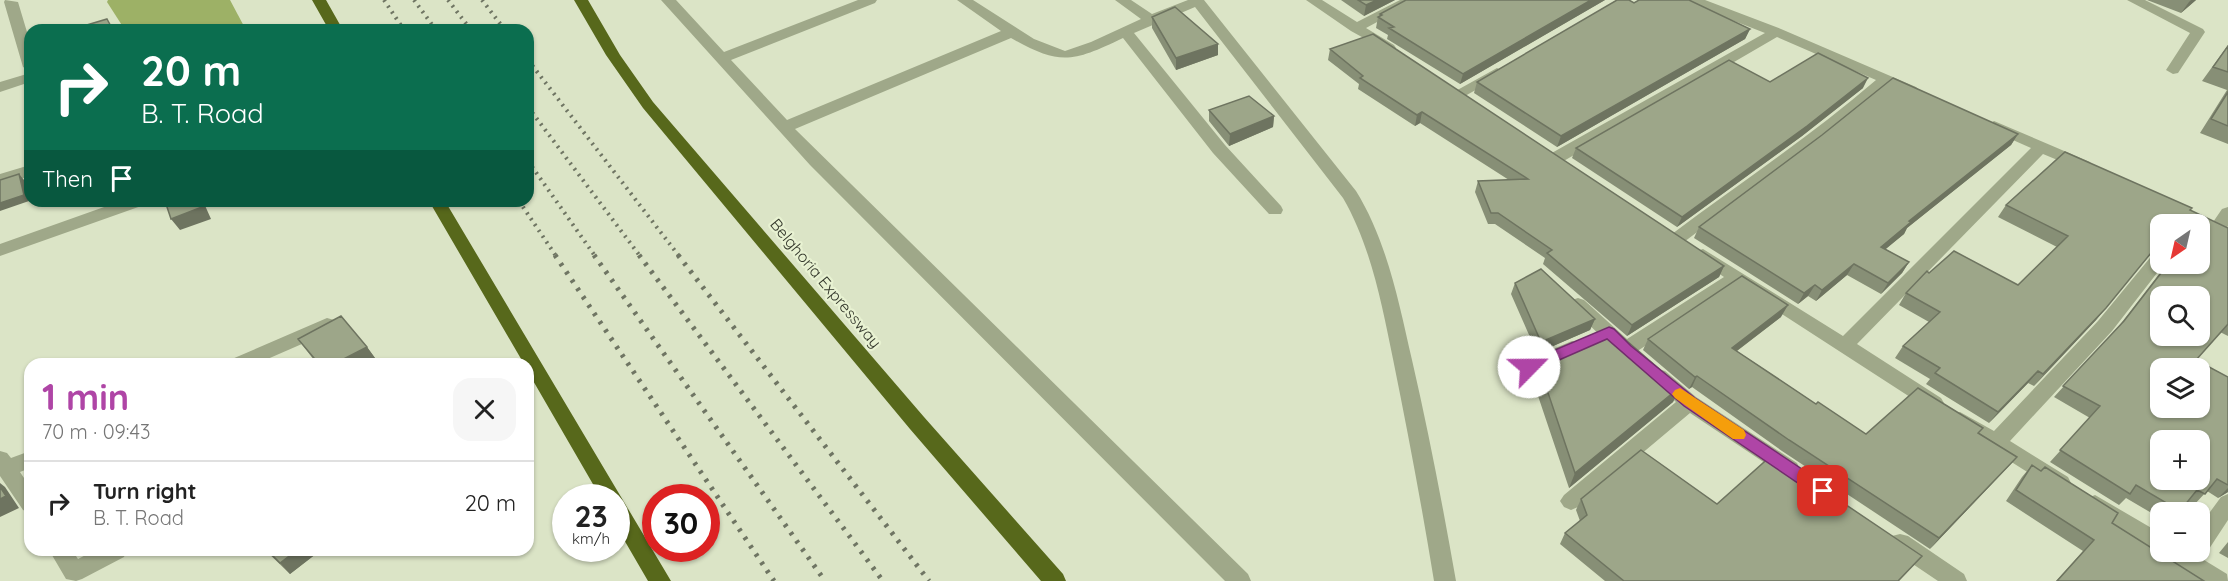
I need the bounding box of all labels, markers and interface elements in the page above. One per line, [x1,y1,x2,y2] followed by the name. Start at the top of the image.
[141,44,241,97] text: 20 m
[42,48,120,126] icon: right
[141,96,264,130] text: B. T. Road
[105,162,138,195] icon: arrive
[42,165,93,193] text: Then
[766,214,886,352] street label: Belghoria Expressway
[2150,214,2210,274] north arrow
[2150,214,2210,562] map controls
[2150,286,2210,346] button: search
[1497,335,1561,399] position arrow
[2150,358,2210,418] button: layers
[42,374,129,419] text: 1 min
[453,378,516,441] button: close
[42,419,151,444] text: 70 m · 09:43
[2150,430,2210,490] button: +
[1797,465,1848,516] pin
[1806,474,1839,507] icon: arrive
[93,477,197,505] text: Turn right
[642,484,720,562] speed limit sign: 30
[42,487,75,520] icon: right
[465,489,516,517] text: 20 m
[574,497,608,535] text: 23
[2150,502,2210,562] button: −
[93,505,184,530] text: B. T. Road
[572,529,610,548] text: km/h

